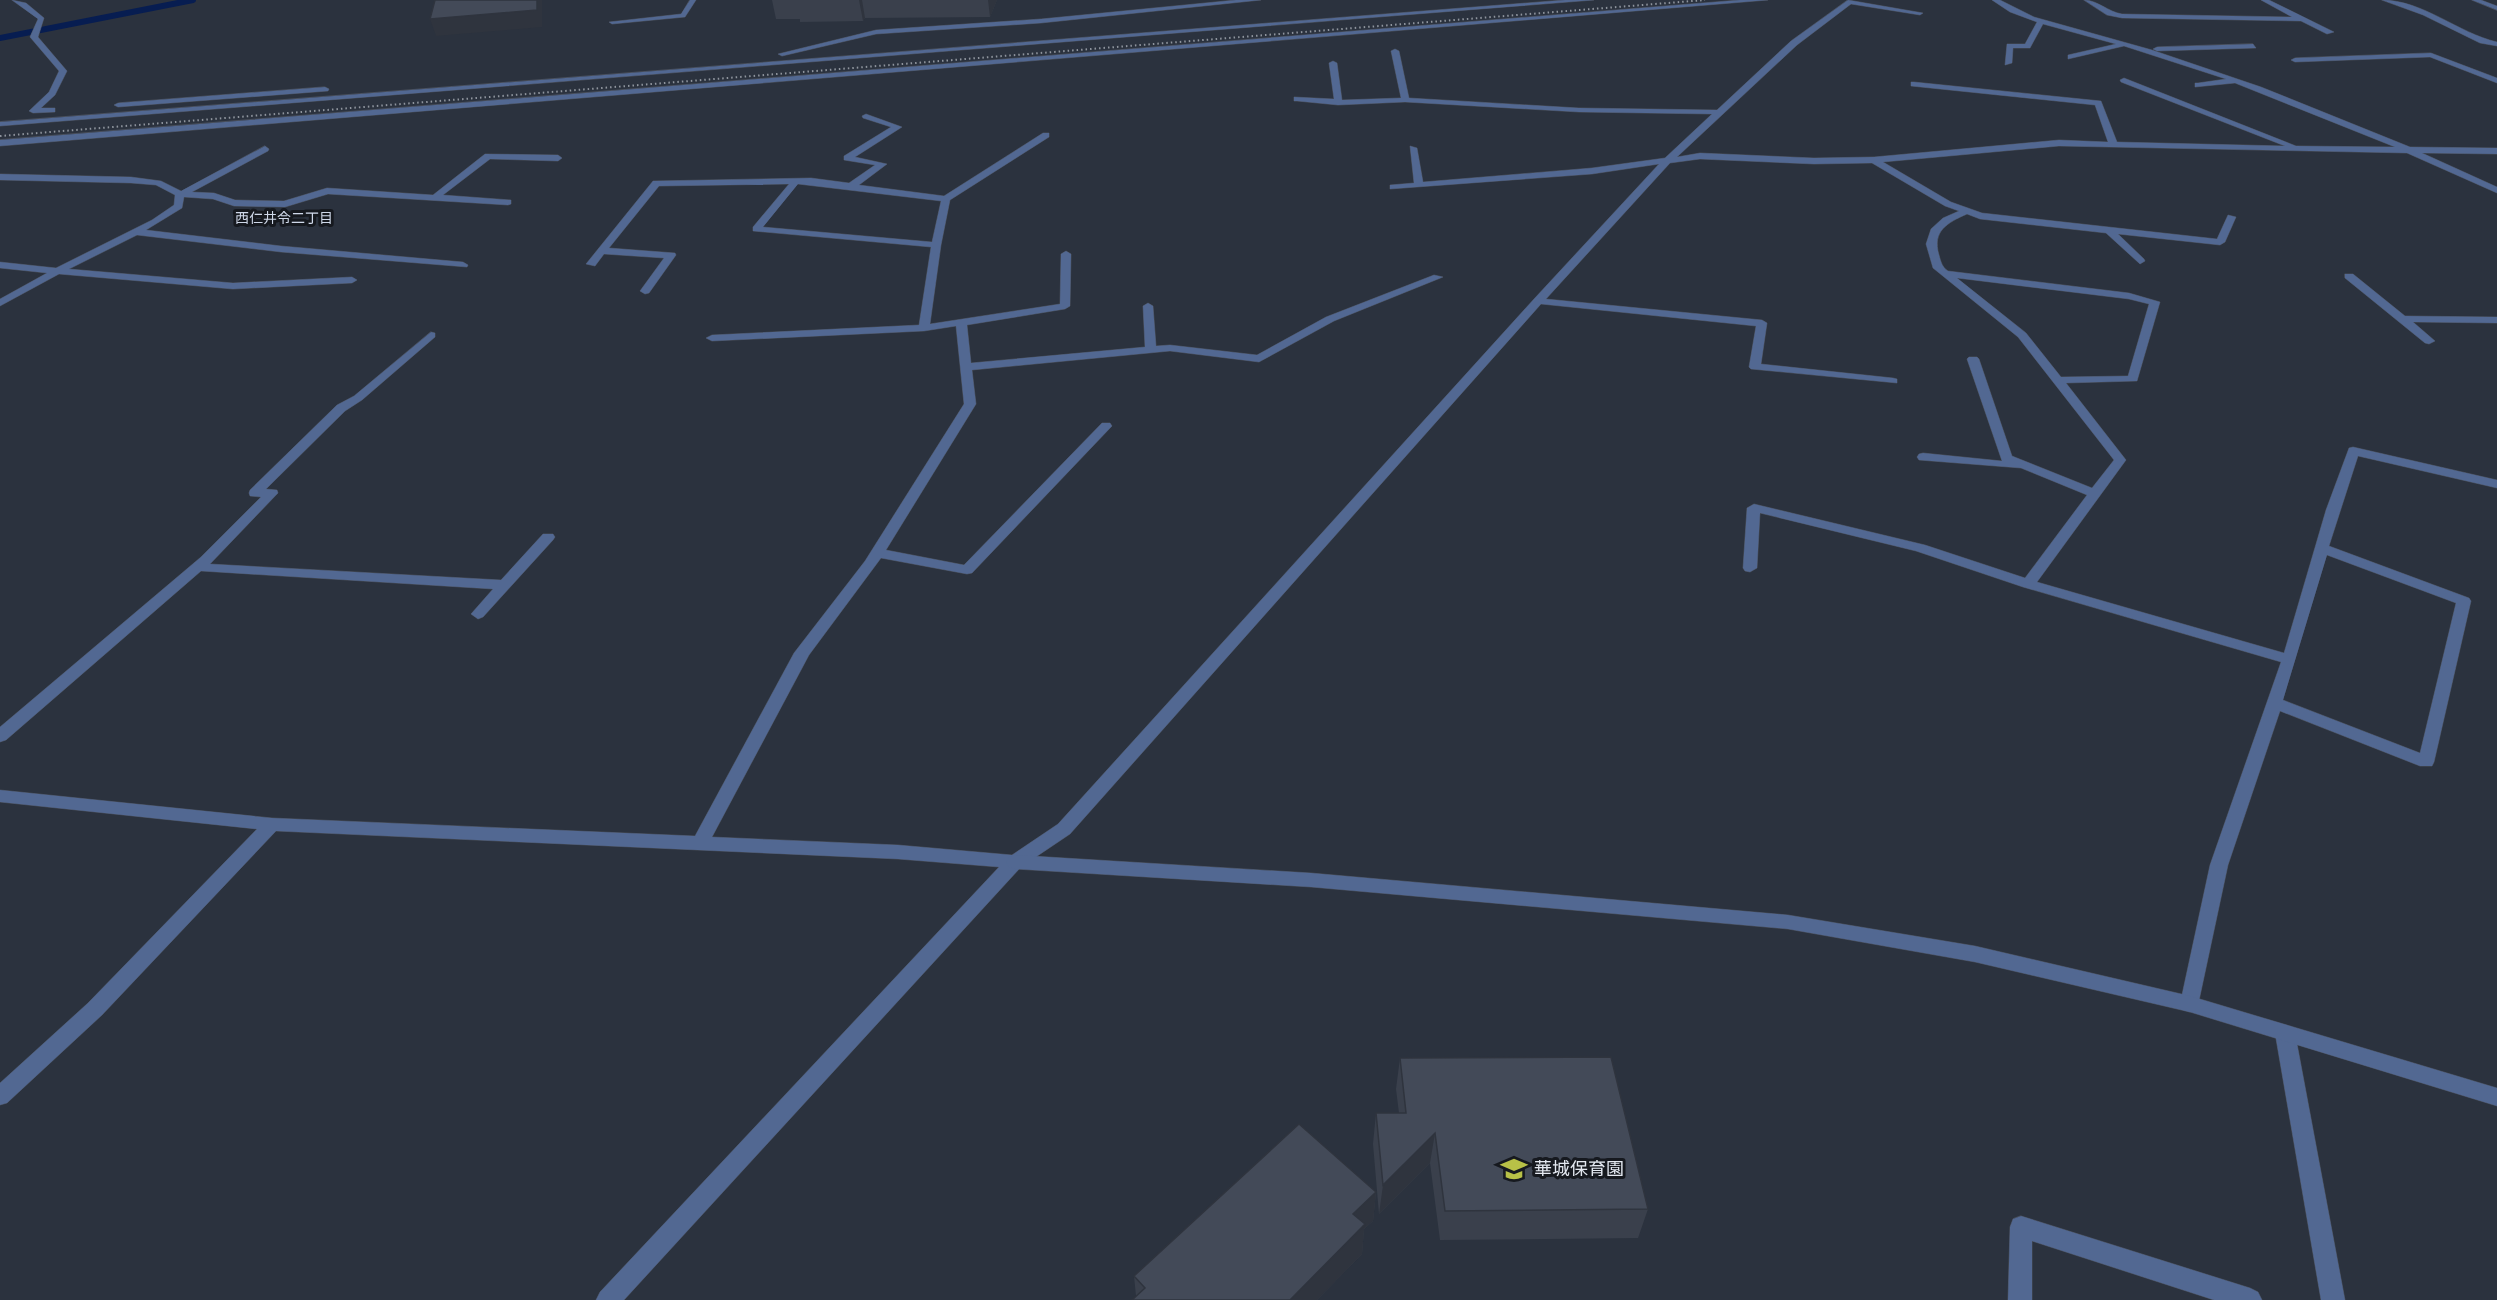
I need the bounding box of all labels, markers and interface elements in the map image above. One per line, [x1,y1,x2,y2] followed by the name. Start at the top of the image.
[235,210,333,226] district label: 西仁井令二丁目
[1499,1154,1529,1184] school or university icon: 華城保育園
[1534,1158,1624,1179] place label: 華城保育園

